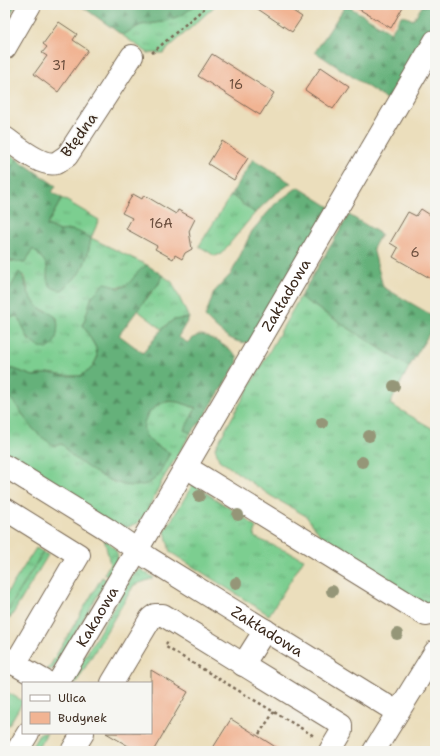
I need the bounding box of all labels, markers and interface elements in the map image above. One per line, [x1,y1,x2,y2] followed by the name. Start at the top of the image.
[52,57,66,74] house number: 31
[229,76,243,93] house number: 16
[56,108,102,161] street label: Błędna
[149,215,173,232] house number: 16A
[410,244,420,261] house number: 6
[257,254,316,335] street label: Zakładowa
[72,582,123,651] street label: Kakaowa
[227,602,307,662] street label: Zakładowa
[22,682,152,734] legend
[58,690,87,706] text: Ulica
[58,710,107,726] text: Budynek

